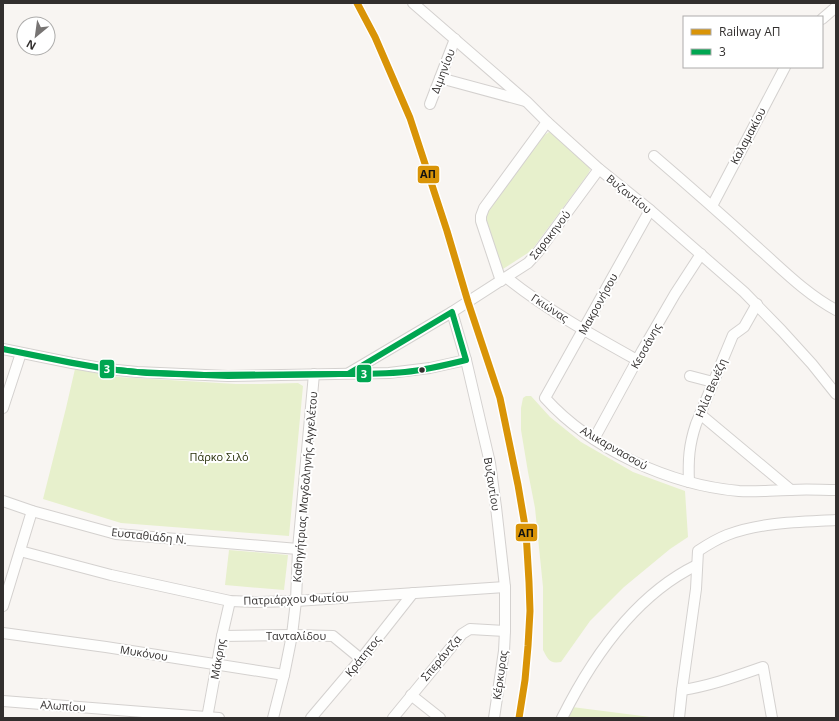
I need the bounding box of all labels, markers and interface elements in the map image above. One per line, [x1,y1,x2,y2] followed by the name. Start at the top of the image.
[16,16,56,56] north arrow
[683,16,823,68] legend
[719,23,781,40] text: Railway ΑΠ
[23,36,38,54] text: N
[719,43,726,60] text: 3
[427,46,458,95] street label: Διμηνίου
[726,104,769,167] street label: Καλαμακίου
[417,165,440,184] line badge: ΑΠ
[420,166,436,181] text: ΑΠ
[604,171,655,217] street label: Βυζαντίου
[526,207,574,262] street label: Σαρακηνού
[574,270,621,337] street label: Μακρονήσου
[529,290,572,325] street label: Γκιώνας
[627,320,664,371] street label: Κεσσάνης
[691,356,730,420] street label: Ηλία Βενέζη
[99,359,115,379] line badge: 3
[104,361,110,376] text: 3
[356,364,372,383] line badge: 3
[417,365,427,375] unlabelled marker
[361,366,367,381] text: 3
[289,391,320,583] street label: Καθηγήτριας Μαγδαληνής Αγγελέτου
[578,422,651,473] street label: Αλικαρνασσού
[189,449,249,464] park label: Πάρκο Σιλό
[481,456,504,512] street label: Βυζαντίου
[515,523,538,542] line badge: ΑΠ
[111,524,188,547] street label: Ευσταθιάδη Ν.
[518,525,534,540] text: ΑΠ
[243,589,349,608] street label: Πατριάρχου Φωτίου
[266,628,326,643] street label: Τανταλίδου
[341,632,384,680] street label: Κράτητος
[417,632,464,684] street label: Σπεράντζα
[207,637,228,680] street label: Μάκρης
[119,641,169,664] street label: Μυκόνου
[489,649,510,701] street label: Κέρκυρας
[40,696,87,715] street label: Αλωπίου

